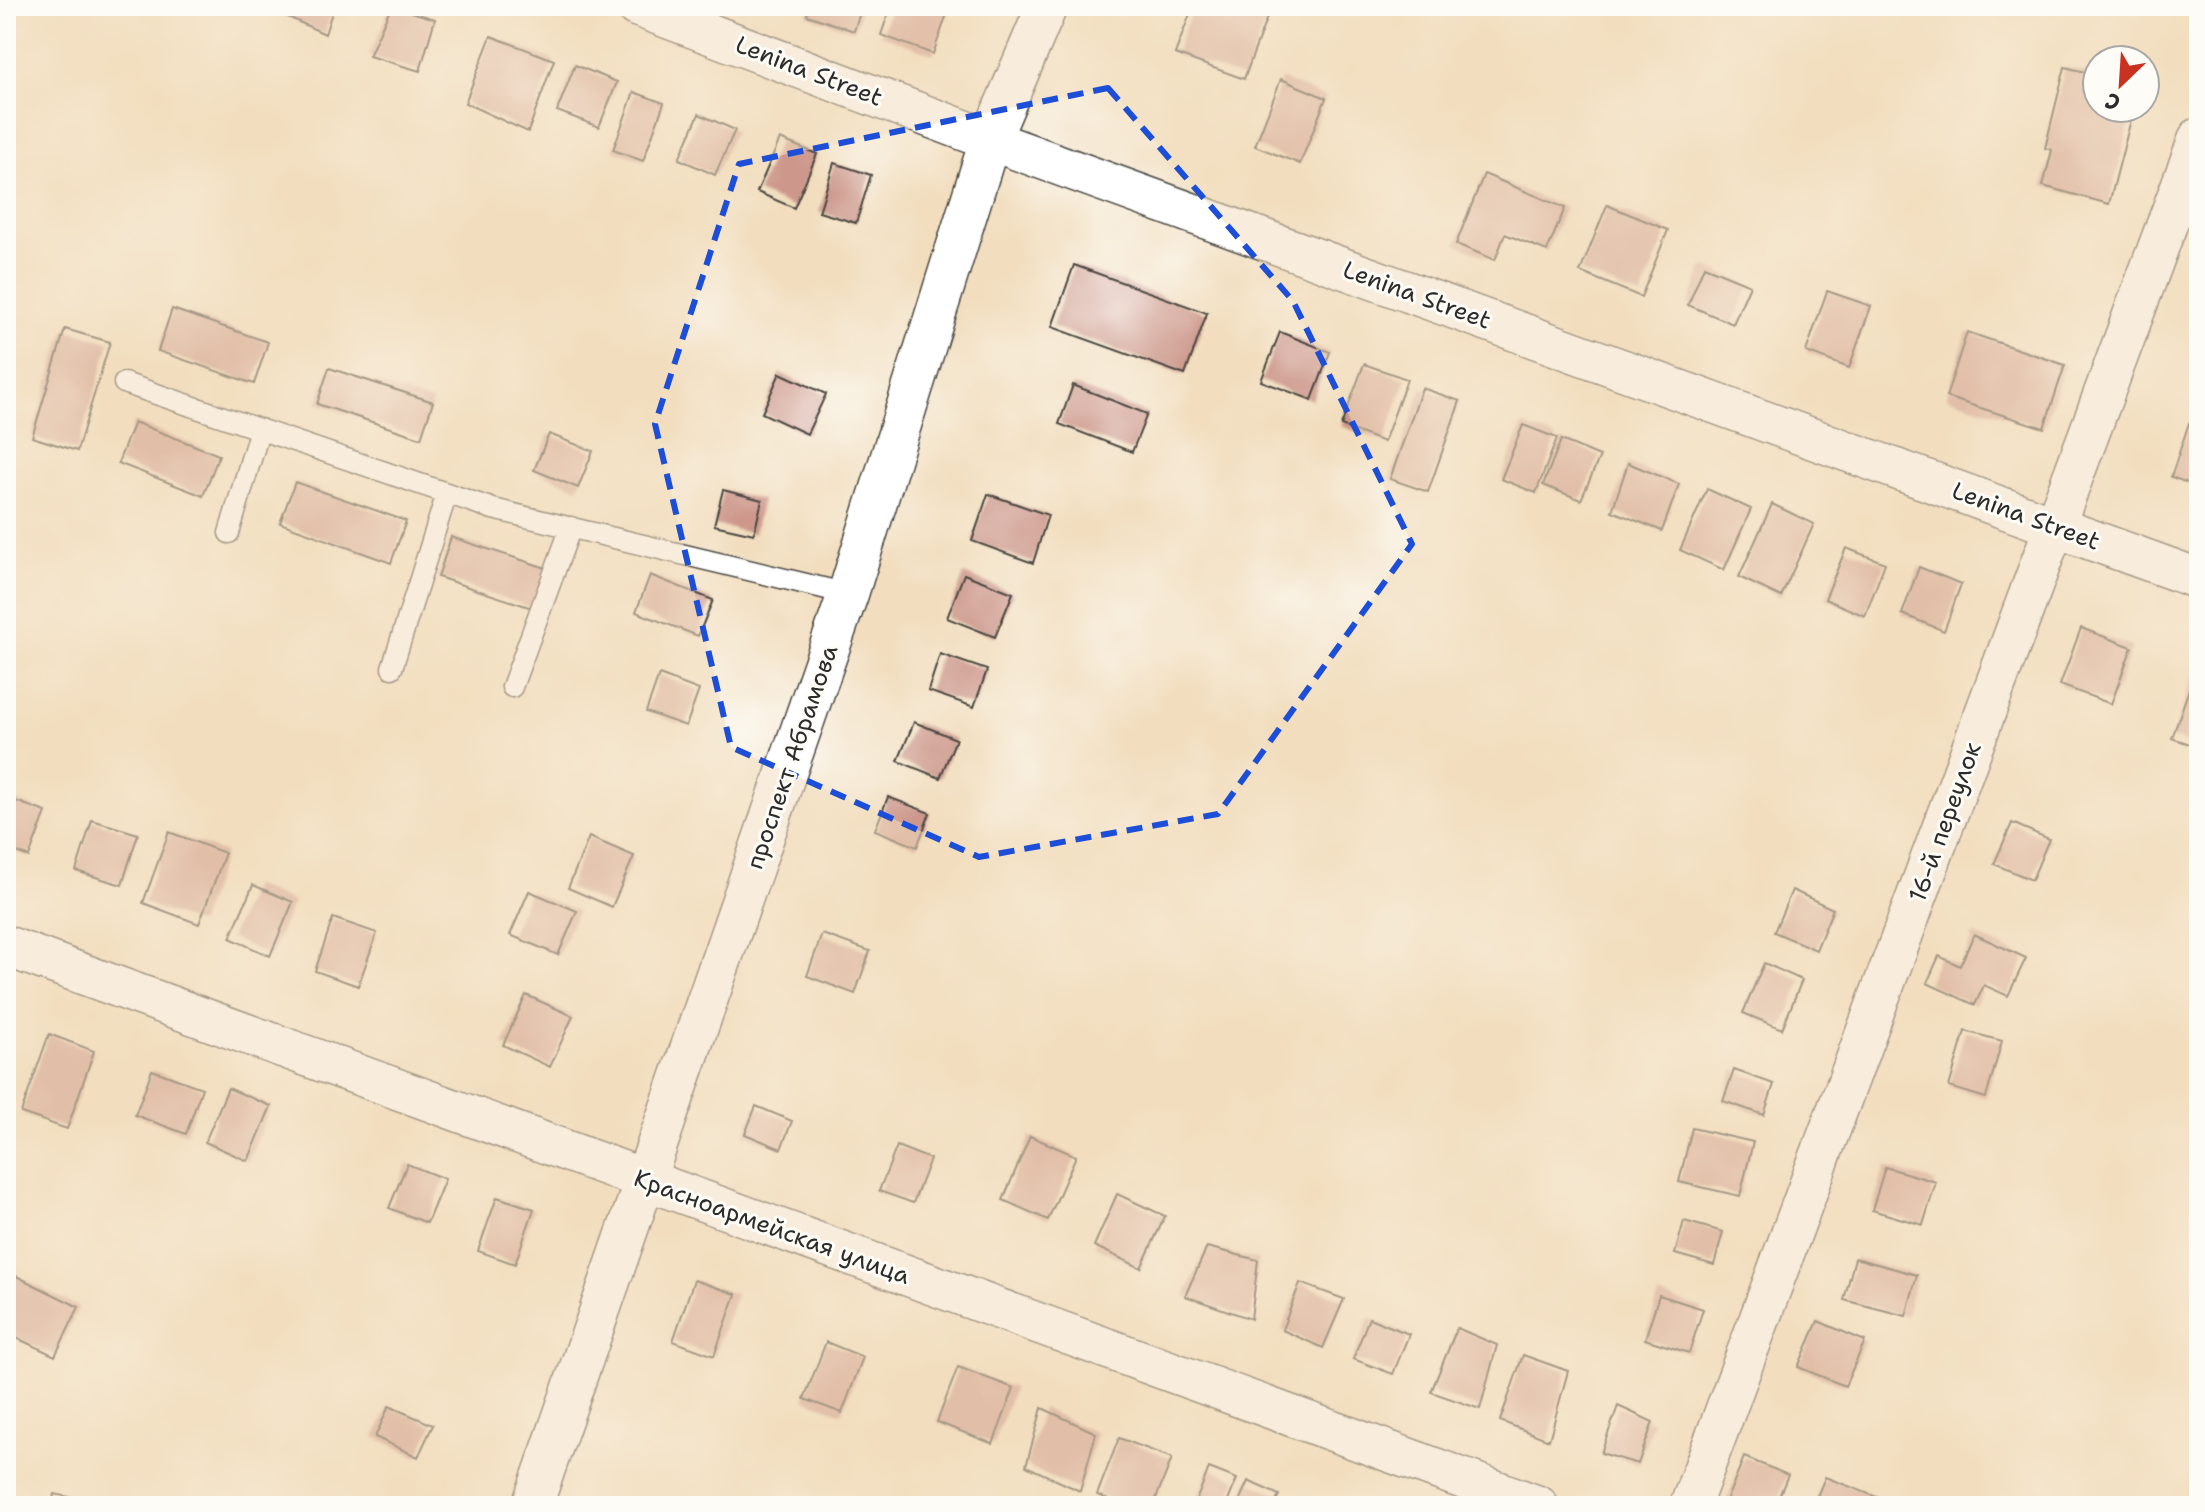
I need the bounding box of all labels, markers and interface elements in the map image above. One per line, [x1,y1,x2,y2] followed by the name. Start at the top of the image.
[731,28,887,114] street label: Lenina Street
[2081,44,2161,124] north arrow
[2101,86,2125,118] text: С
[1339,253,1495,337] street label: Lenina Street
[1948,474,2104,558] street label: Lenina Street
[739,640,845,873] street label: проспект Абрамова
[1901,738,1989,906] street label: 16-й переулок
[629,1162,915,1292] street label: Красноармейская улица

